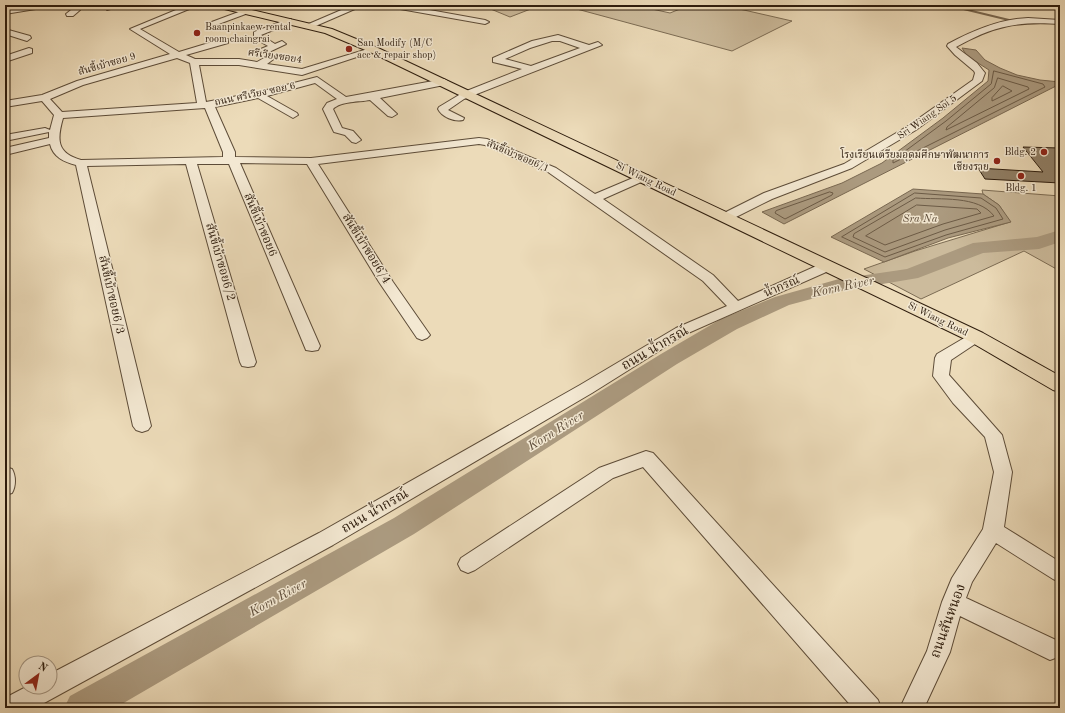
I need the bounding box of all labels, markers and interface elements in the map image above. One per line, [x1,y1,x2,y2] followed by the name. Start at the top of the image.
[205,22,291,44] place label: Baanpinkaew rental room chaingrai
[192,28,202,38] marker: Baanpinkaew rental room chaingrai
[357,38,436,61] place label: San Modify (M/C acc & repair shop)
[344,44,354,54] marker: San Modify (M/C acc & repair shop)
[247,45,303,65] street label: ศรีเวียงซอย4
[76,48,137,77] street label: สันขี้เบ้าซอย 9
[213,79,297,107] street label: ถนน ศรีเวียง ซอย 6
[896,93,959,141] street label: Sri Wiang Soi 5
[485,136,552,174] street label: สันขี้เบ้าซอย6/1
[839,147,989,172] place label: โรงเรียนเตรียมอุดมศึกษาพัฒนาการ เชียงราย
[1004,147,1036,157] place label: Bldg. 2
[1039,147,1049,157] marker: Bldg. 2
[992,156,1002,166] marker: โรงเรียนเตรียมอุดมศึกษาพัฒนาการ เชียงราย
[614,160,678,198] street label: Si Wiang Road
[1016,171,1026,181] marker: Bldg. 1
[1005,183,1037,193] place label: Bldg. 1
[241,190,282,259] street label: สันขี้เบ้าซอย6
[340,210,396,286] street label: สันขี้เบ้าซอย6/4
[902,214,938,225] water label: Sra Na
[203,221,241,302] street label: สันขี้เบ้าซอย6/2
[96,254,130,335] street label: สันขี้เบ้าซอย6/3
[761,270,802,300] street label: น้ำกรณ์
[810,274,876,300] water label: Korn River
[906,300,970,338] street label: Si Wiang Road
[617,320,691,373] street label: ถนน น้ำกรณ์
[525,409,587,454] water label: Korn River
[337,483,411,536] street label: ถนน น้ำกรณ์
[246,577,309,620] water label: Korn River
[927,582,968,660] street label: ถนนสันหนอง
[18,655,58,695] north arrow
[36,661,49,675] text: N

